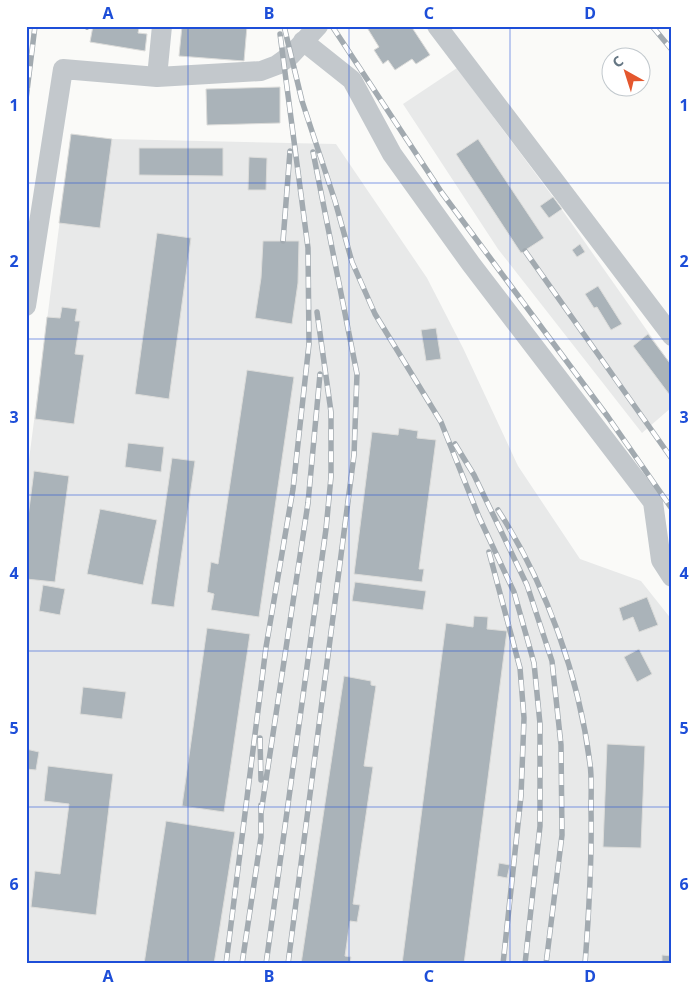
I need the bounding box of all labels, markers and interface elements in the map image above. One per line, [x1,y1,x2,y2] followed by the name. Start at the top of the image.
[102,2,114,24] text: A
[264,2,274,24] text: B
[424,2,434,24] text: C
[584,2,596,24] text: D
[600,48,650,98] north arrow
[608,51,627,72] text: С
[9,94,19,116] text: 1
[679,94,689,116] text: 1
[9,250,19,272] text: 2
[679,250,689,272] text: 2
[9,406,19,428] text: 3
[679,406,689,428] text: 3
[9,562,19,584] text: 4
[679,562,689,584] text: 4
[9,717,19,739] text: 5
[679,717,689,739] text: 5
[9,873,19,895] text: 6
[679,873,689,895] text: 6
[102,965,114,987] text: A
[264,965,274,987] text: B
[424,965,434,987] text: C
[584,965,596,987] text: D

